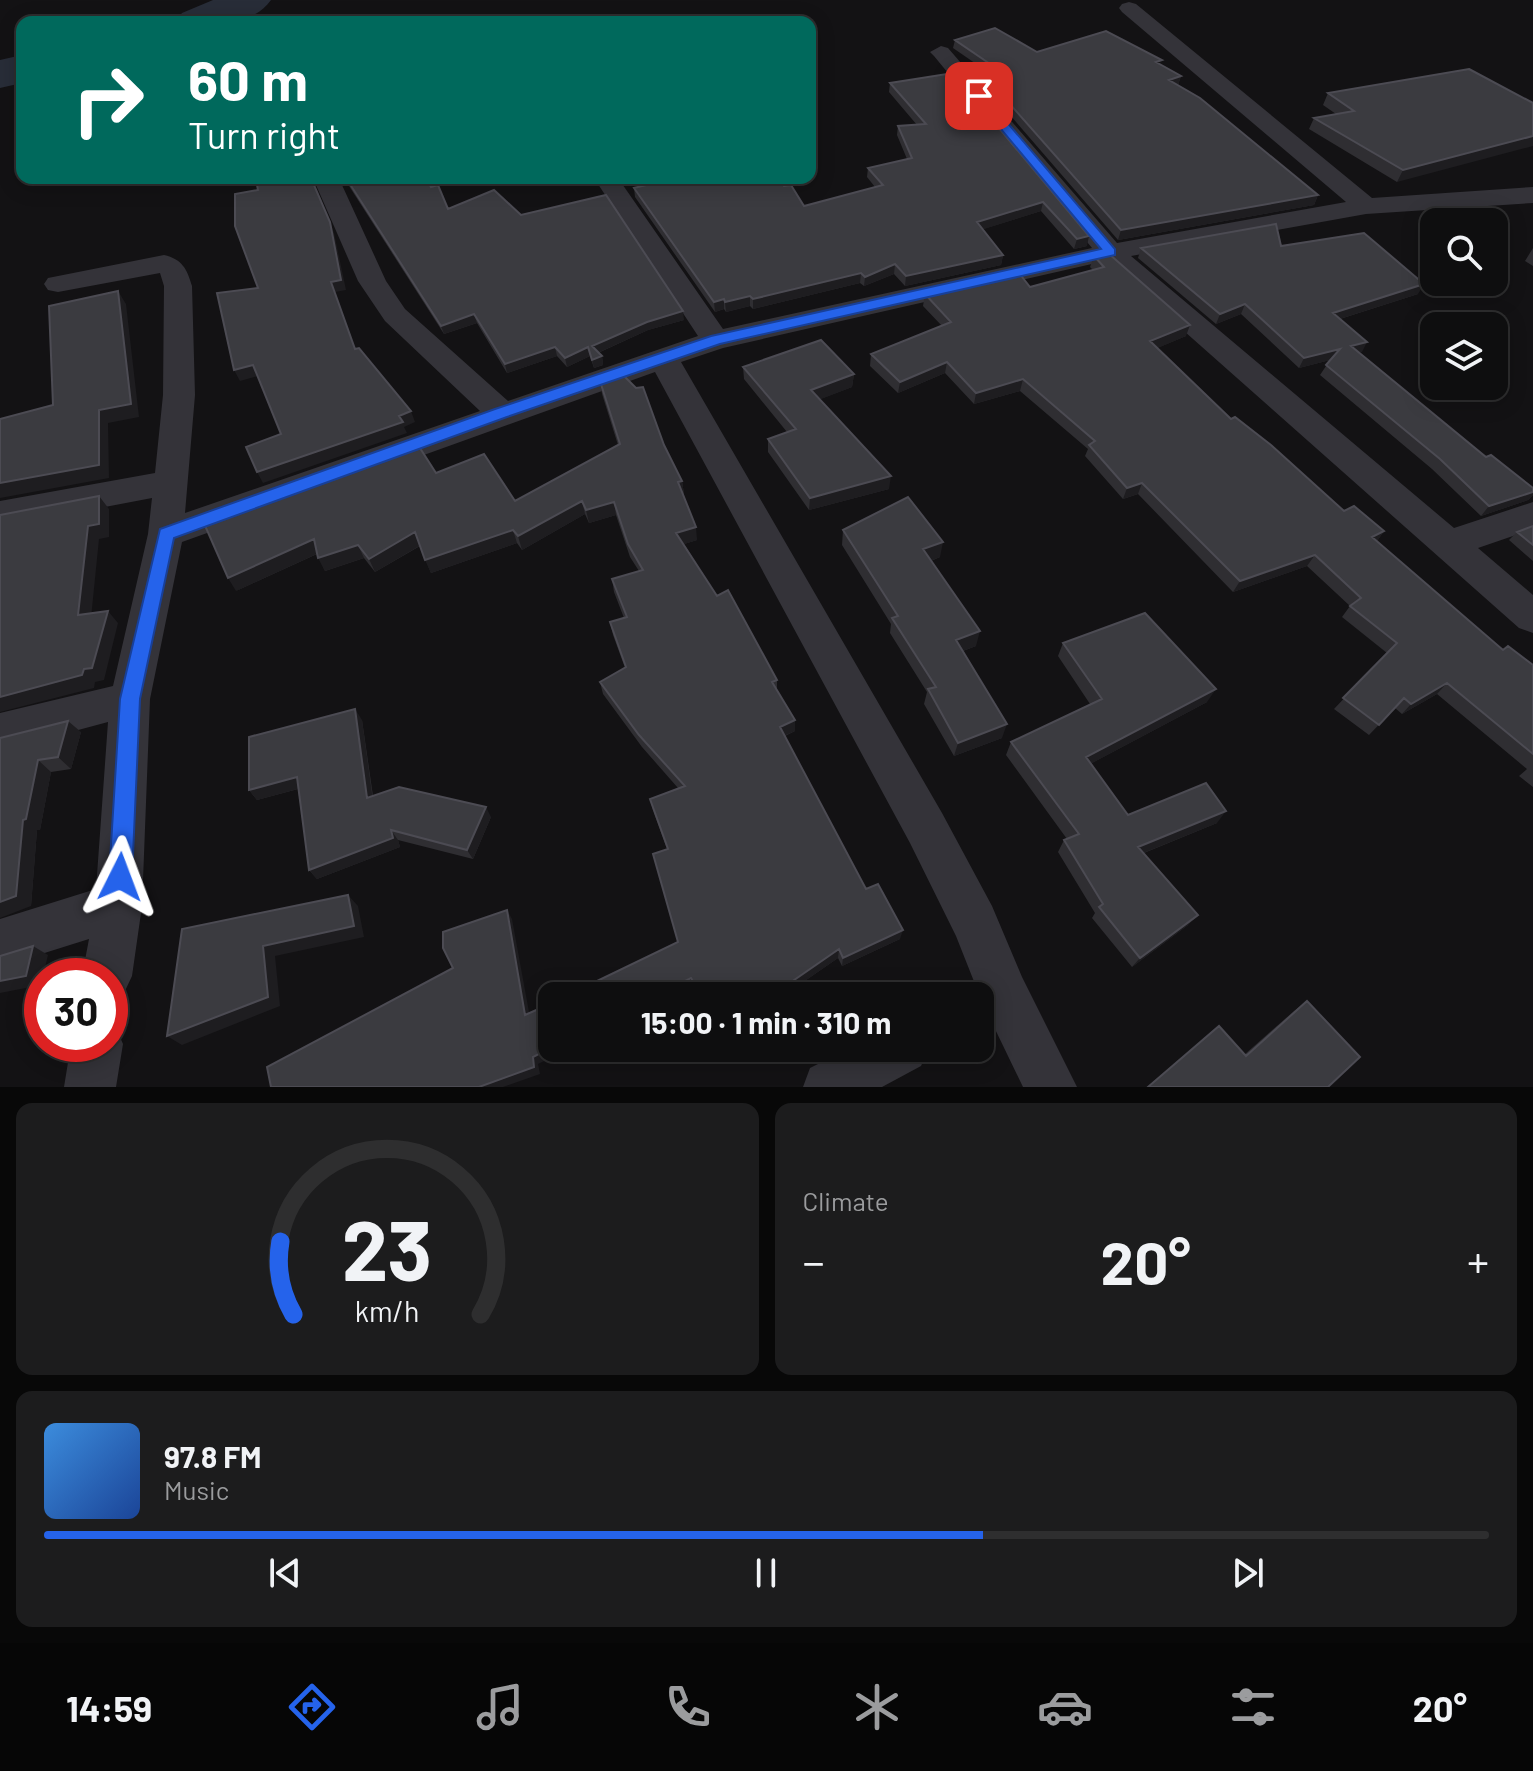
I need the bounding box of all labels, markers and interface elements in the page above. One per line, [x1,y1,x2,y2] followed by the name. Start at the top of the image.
[188,45,308,112] text: 60 m
[56,48,160,152] icon: right
[945,62,1013,130] pin
[957,74,1001,118] icon: arrive
[188,113,340,156] text: Turn right
[1420,208,1508,400] map controls
[1420,208,1508,296] button: search
[1420,312,1508,400] button: layers
[78,835,162,919] position arrow
[24,958,128,1062] speed limit sign: 30
[641,1004,891,1040] text: 15:00 · 1 min · 310 m
[803,1185,889,1216] text: Climate
[342,1198,432,1298] text: 23
[1101,1225,1191,1297] text: 20°
[803,1234,825,1287] text: −
[1467,1234,1489,1287] text: +
[355,1293,420,1328] text: km/h
[164,1438,261,1474] text: 97.8 FM
[164,1474,229,1505] text: Music
[263,1551,307,1595] icon: previous
[744,1551,788,1595] icon: pause
[1226,1551,1270,1595] icon: next
[284,1679,340,1735] icon: directions
[472,1679,528,1735] icon: music
[660,1679,716,1735] icon: phone
[849,1679,905,1735] icon: climate
[1037,1679,1093,1735] icon: car
[1225,1679,1281,1735] icon: filters
[66,1686,152,1729] text: 14:59
[1413,1686,1467,1729] text: 20°

